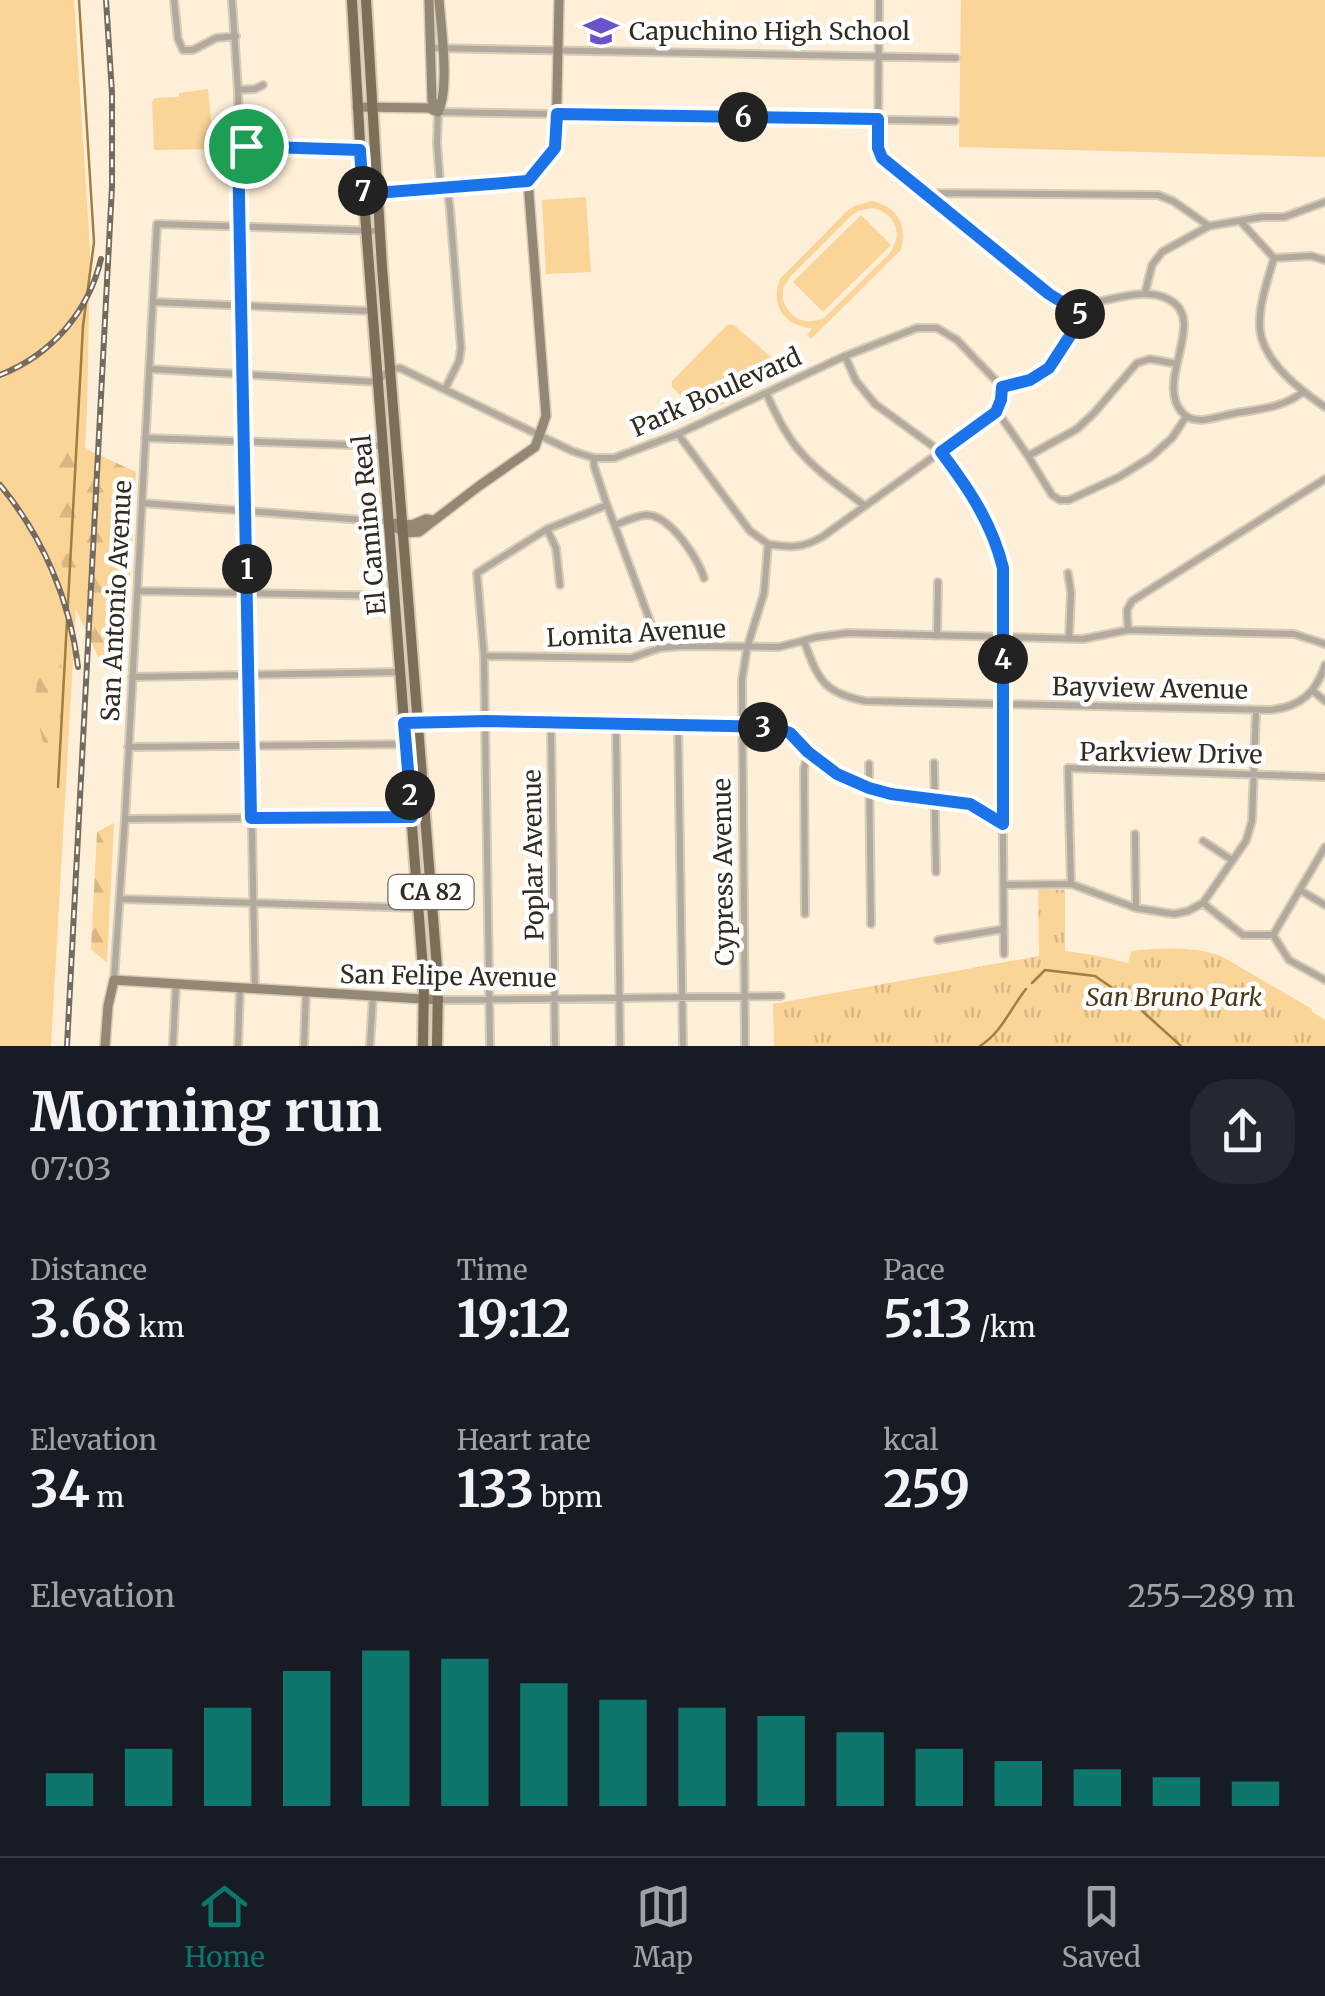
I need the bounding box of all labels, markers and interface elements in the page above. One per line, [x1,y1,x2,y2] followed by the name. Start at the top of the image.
[582,12,620,50] school or university icon: Capuchino High School
[629,15,910,47] place label: Capuchino High School
[718,92,768,142] pin: 6
[734,99,752,135] text: 6
[204,104,289,189] pin
[219,119,274,174] icon: arrive
[338,166,388,216] pin: 7
[355,173,371,209] text: 7
[1055,289,1105,339] pin: 5
[1072,296,1088,332] text: 5
[626,340,806,444] street label: Park Boulevard
[345,433,393,617] street label: El Camino Real
[94,480,138,722] street label: San Antonio Avenue
[222,544,272,594] pin: 1
[241,551,253,587] text: 1
[545,612,727,654] street label: Lomita Avenue
[978,634,1028,684] pin: 4
[994,641,1012,677] text: 4
[1052,670,1248,706] street label: Bayview Avenue
[738,702,788,752] pin: 3
[755,709,771,745] text: 3
[1079,735,1263,771] street label: Parkview Drive
[516,769,550,941] street label: Poplar Avenue
[385,770,435,820] pin: 2
[402,777,418,813] text: 2
[705,778,741,966] street label: Cypress Avenue
[388,875,474,909] road number: CA 82
[339,958,557,994] street label: San Felipe Avenue
[1086,981,1262,1013] park label: San Bruno Park
[30,1077,382,1146] text: Morning run
[1190,1079,1295,1184] button: share
[30,1149,112,1189] text: 07:03
[30,1252,147,1288] text: Distance
[457,1252,528,1288] text: Time
[883,1252,945,1288] text: Pace
[30,1288,132,1351] text: 3.68
[457,1288,571,1351] text: 19:12
[883,1288,973,1351] text: 5:13
[132,1309,184,1345] text: km
[973,1309,1036,1345] text: /km
[30,1422,157,1458] text: Elevation
[457,1422,591,1458] text: Heart rate
[883,1422,938,1458] text: kcal
[30,1458,90,1521] text: 34
[457,1458,534,1521] text: 133
[883,1458,970,1521] text: 259
[90,1479,124,1515] text: m
[534,1479,603,1515] text: bpm
[30,1576,175,1616] text: Elevation
[1127,1576,1295,1616] text: 255–289 m
[184,1879,265,1975] tab: Home
[633,1879,693,1975] tab: Map
[1061,1879,1141,1975] tab: Saved

